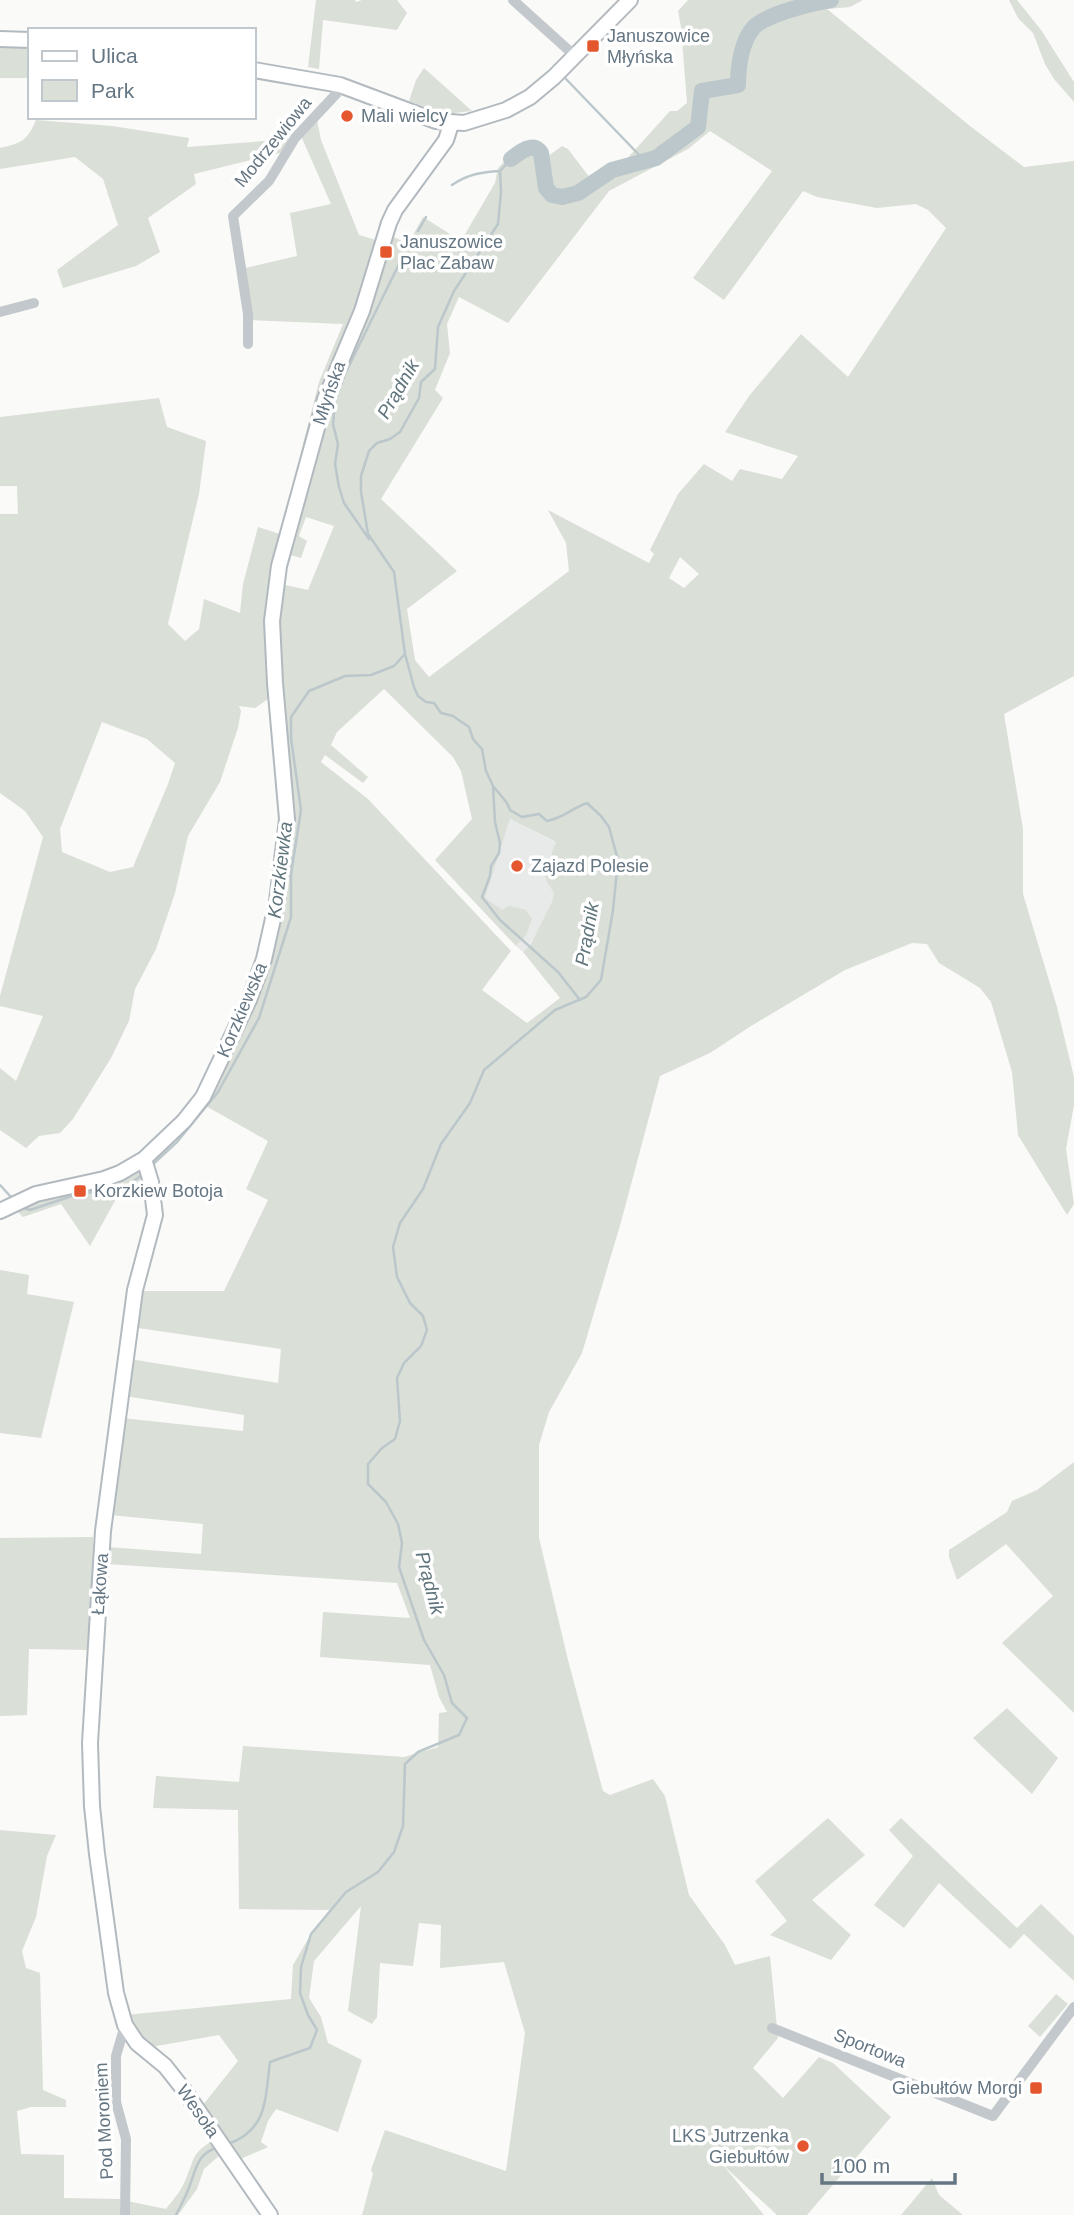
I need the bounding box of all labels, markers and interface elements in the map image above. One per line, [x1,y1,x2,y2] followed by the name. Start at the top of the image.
[607,26,710,67] place label: Januszowice Młyńska
[28,28,256,119] legend
[585,38,601,54] marker: Januszowice Młyńska
[91,44,138,67] text: Ulica
[91,79,135,102] text: Park
[231,92,316,191] street label: Modrzewiowa
[361,106,448,126] place label: Mali wielcy
[339,108,355,124] marker: Mali wielcy
[400,232,503,273] place label: Januszowice Plac Zabaw
[378,244,394,260] marker: Januszowice Plac Zabaw
[373,355,424,422] water label: Prądnik
[309,358,350,427] street label: Młyńska
[264,821,296,919] water label: Korzkiewka
[531,856,649,876] place label: Zajazd Polesie
[509,858,525,874] marker: Zajazd Polesie
[571,899,603,968] water label: Prądnik
[213,959,271,1060] street label: Korzkiewska
[94,1181,224,1201] place label: Korzkiew Botoja
[72,1183,88,1199] marker: Korzkiew Botoja
[412,1549,449,1618] water label: Prądnik
[88,1551,112,1616] street label: Łąkowa
[831,2024,910,2072] street label: Sportowa
[91,2062,117,2180] street label: Pod Moroniem
[892,2078,1022,2098] place label: Giebułtów Morgi
[1028,2080,1044,2096] marker: Giebułtów Morgi
[173,2081,224,2142] street label: Wesoła
[672,2126,790,2167] place label: LKS Jutrzenka Giebułtów
[795,2138,811,2154] marker: LKS Jutrzenka Giebułtów
[822,2142,955,2186] scale bar
[832,2154,890,2177] text: 100 m

